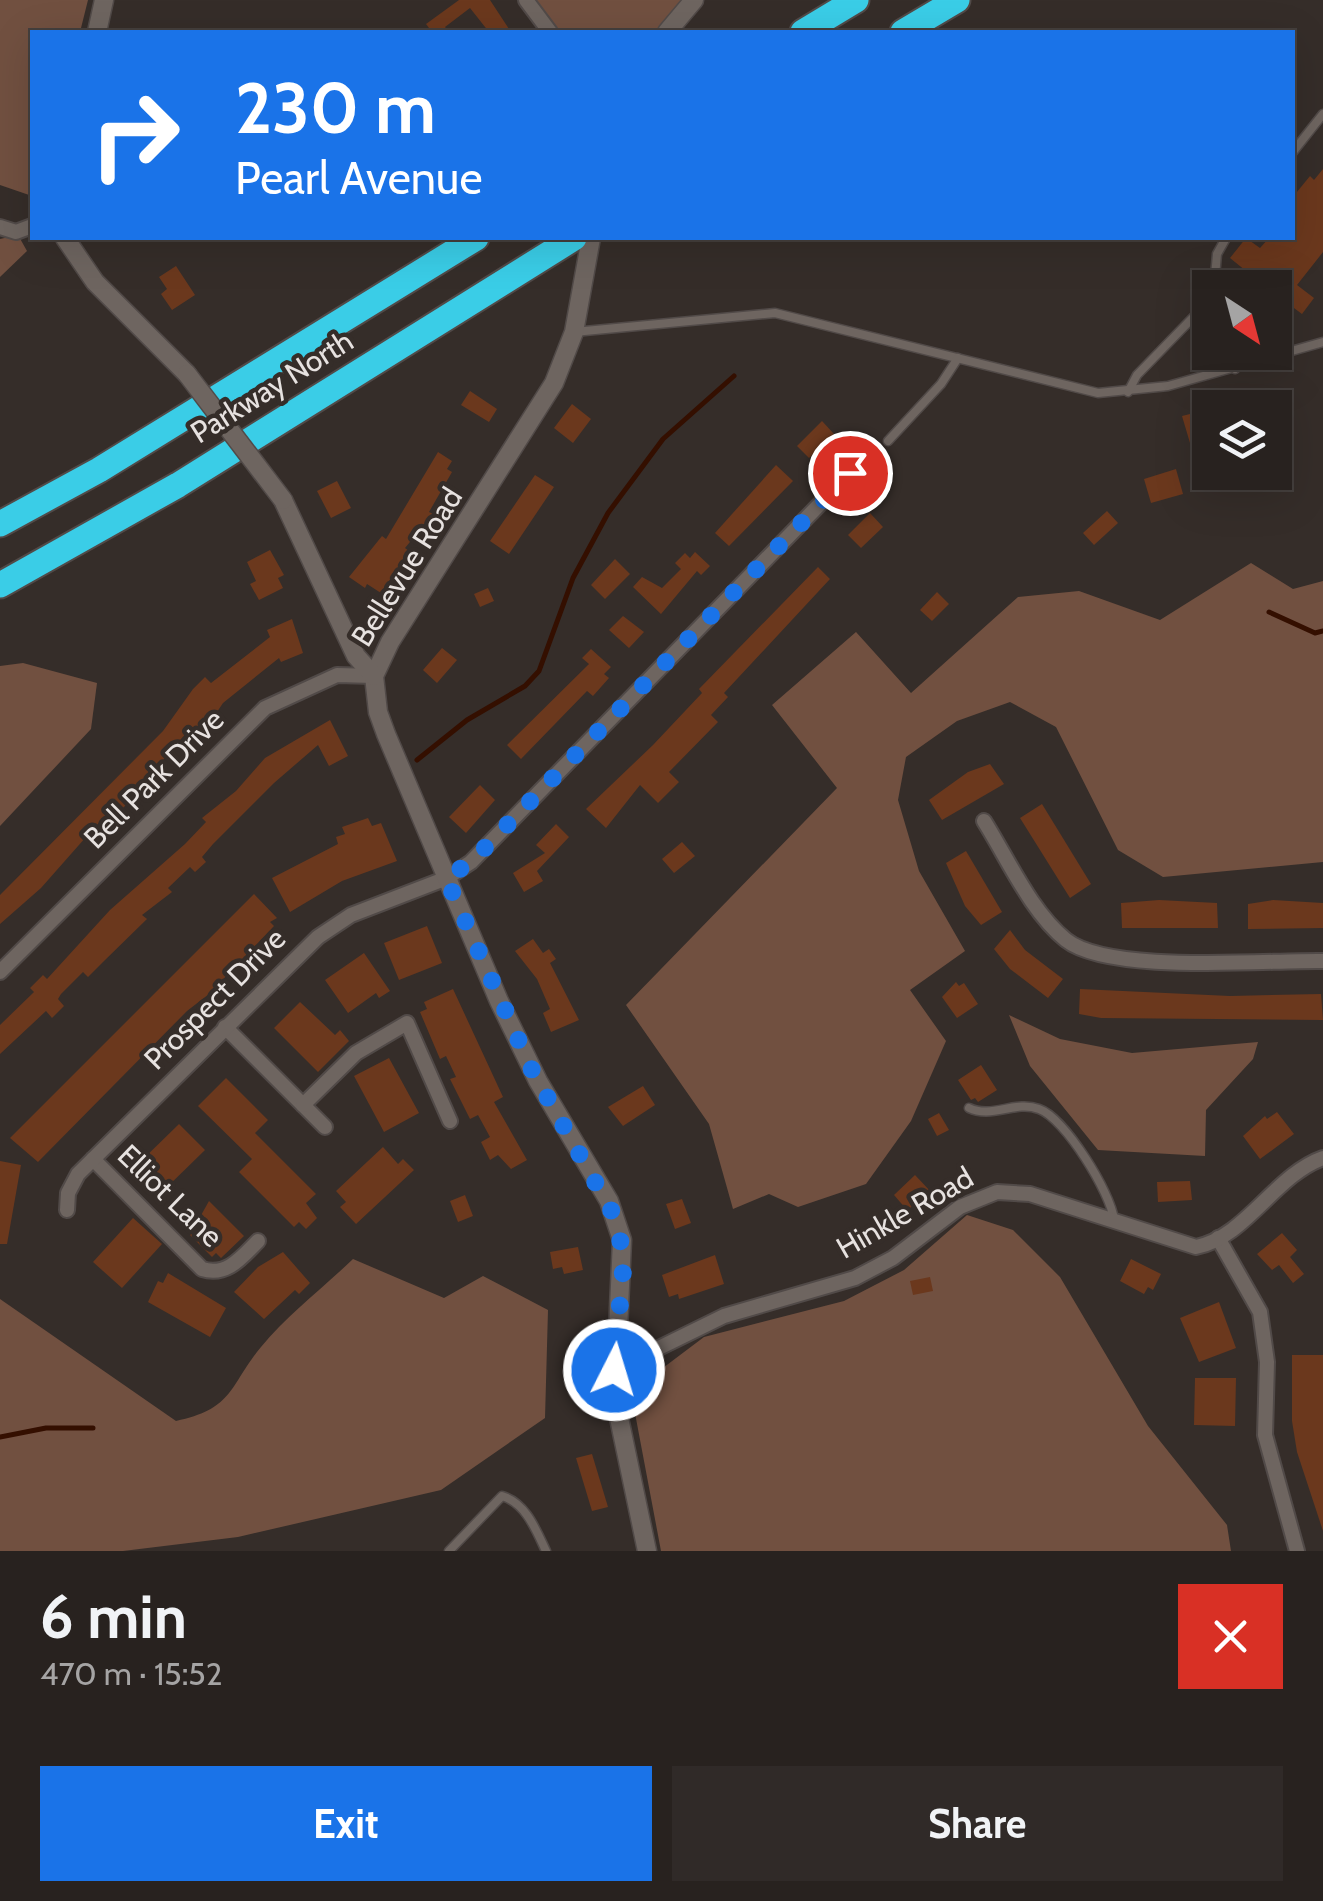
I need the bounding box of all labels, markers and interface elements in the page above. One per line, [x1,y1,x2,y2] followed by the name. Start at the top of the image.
[235,65,436,151] text: 230 m
[70,70,200,200] icon: right
[235,151,482,205] text: Pearl Avenue
[1192,270,1292,370] north arrow
[1192,270,1292,490] map controls
[184,322,360,451] street label: Parkway North
[1192,390,1292,490] button: layers
[808,431,893,516] pin
[823,446,878,501] icon: arrive
[343,481,470,653] street label: Bellevue Road
[76,701,231,856] street label: Bell Park Drive
[136,920,293,1077] street label: Prospect Drive
[110,1137,231,1255] street label: Elliot Lane
[830,1159,980,1266] street label: Hinkle Road
[562,1318,666,1422] position arrow
[40,1580,187,1653] text: 6 min
[1178,1584,1283,1689] button: close
[40,1654,222,1693] text: 470 m · 15:52
[40,1766,652,1881] button: Exit
[672,1766,1283,1881] button: Share

